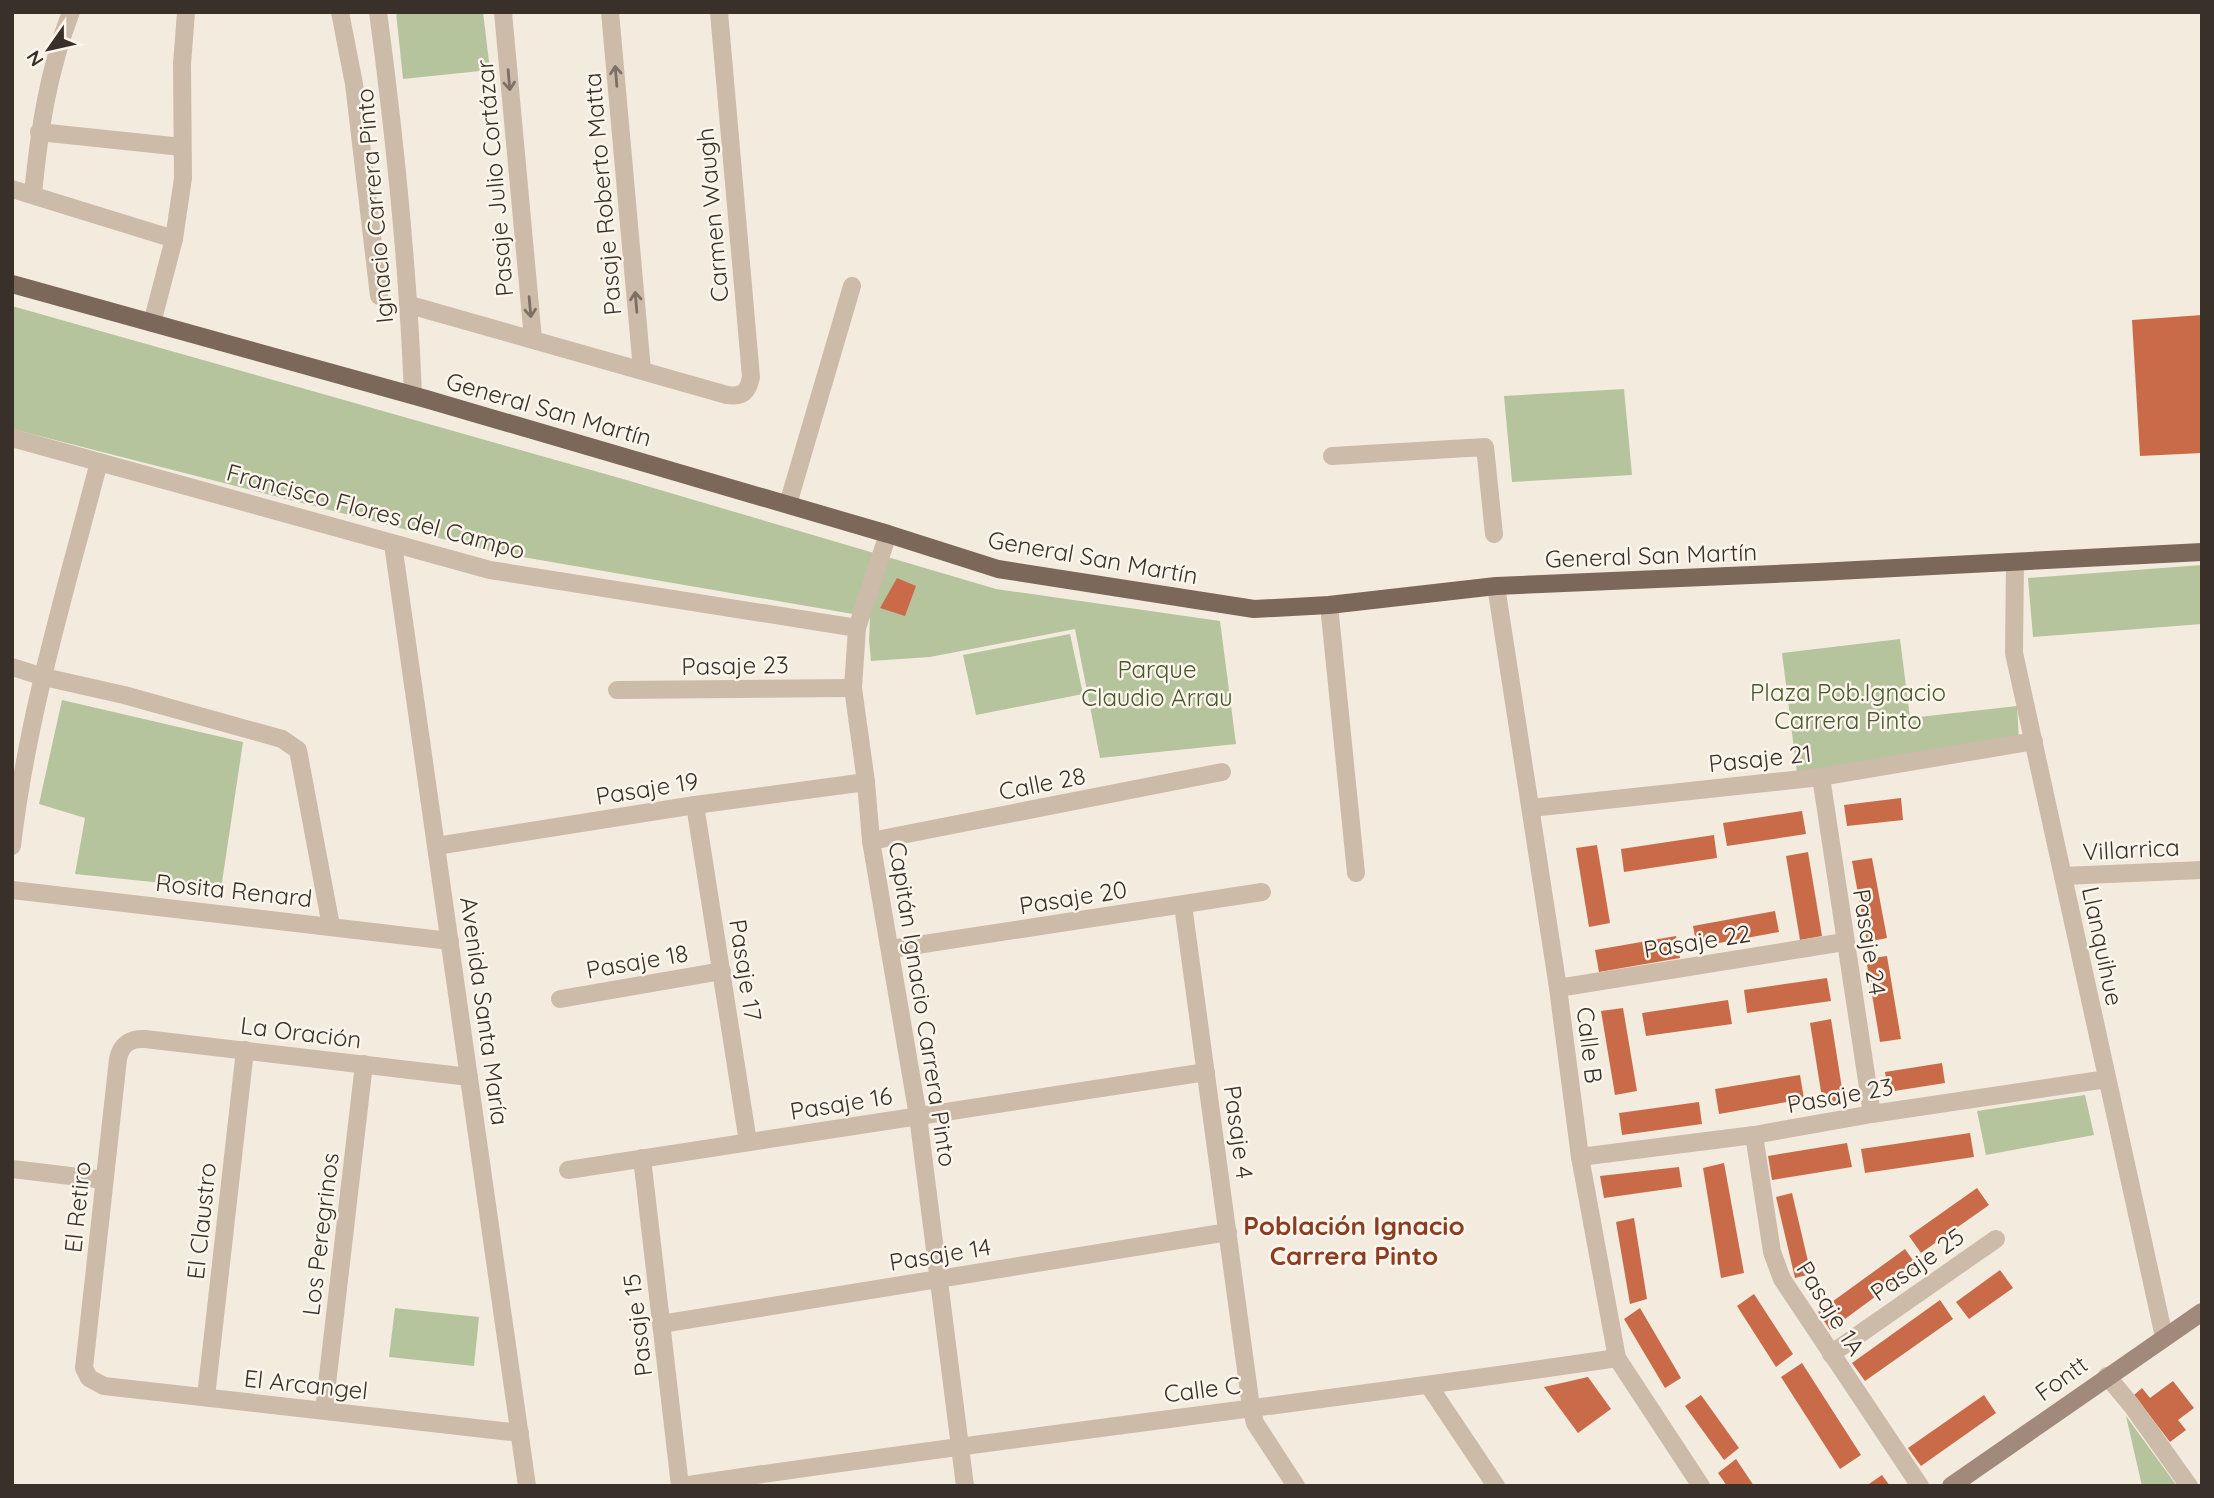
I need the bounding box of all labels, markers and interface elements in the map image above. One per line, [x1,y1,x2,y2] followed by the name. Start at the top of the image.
[14,14,84,84] north arrow
[21,46,49,71] text: N
[469,58,519,298] street label: Pasaje Julio Cortázar
[609,65,622,88] one-way arrow
[503,68,516,91] one-way arrow
[576,71,628,317] street label: Pasaje Roberto Matta
[349,87,399,325] street label: Ignacio Carrera Pinto
[689,127,735,303] street label: Carmen Waugh
[629,292,642,314] one-way arrow
[524,295,537,318] one-way arrow
[443,365,655,453] street label: General San Martín
[223,457,529,565] street label: Francisco Flores del Campo
[986,524,1200,590] street label: General San Martín
[1544,536,1758,574] street label: General San Martín
[681,649,789,681] street label: Pasaje 23
[1081,654,1233,712] park label: Parque Claudio Arrau
[1750,677,1946,735] park label: Plaza Pob.Ignacio Carrera Pinto
[1707,738,1813,778] street label: Pasaje 21
[996,760,1088,806] street label: Calle 28
[593,765,701,811] street label: Pasaje 19
[2082,831,2180,867] street label: Villarrica
[882,839,964,1169] street label: Capitán Ignacio Carrera Pinto
[154,867,314,913] street label: Rosita Renard
[1017,874,1129,920] street label: Pasaje 20
[2076,884,2130,1008] street label: Llanquihue
[1847,887,1893,997] street label: Pasaje 24
[454,895,516,1127] street label: Avenida Santa María
[723,917,769,1023] street label: Pasaje 17
[1641,918,1753,964] street label: Pasaje 22
[584,937,690,985] street label: Pasaje 18
[1570,1005,1610,1085] street label: Calle B
[239,1010,363,1054] street label: La Oración
[1785,1071,1895,1119] street label: Pasaje 23
[788,1080,894,1126] street label: Pasaje 16
[1218,1083,1260,1181] street label: Pasaje 4
[295,1151,345,1317] street label: Los Peregrinos
[57,1160,97,1254] street label: El Retiro
[180,1161,222,1281] street label: El Claustro
[1243,1209,1465,1272] district label: Población Ignacio Carrera Pinto
[1864,1221,1970,1307] street label: Pasaje 25
[887,1231,993,1277] street label: Pasaje 14
[1790,1255,1872,1361] street label: Pasaje 1A
[616,1272,658,1378] street label: Pasaje 15
[2029,1349,2093,1407] street label: Fontt
[243,1363,369,1405] street label: El Arcangel
[1162,1369,1242,1409] street label: Calle C

